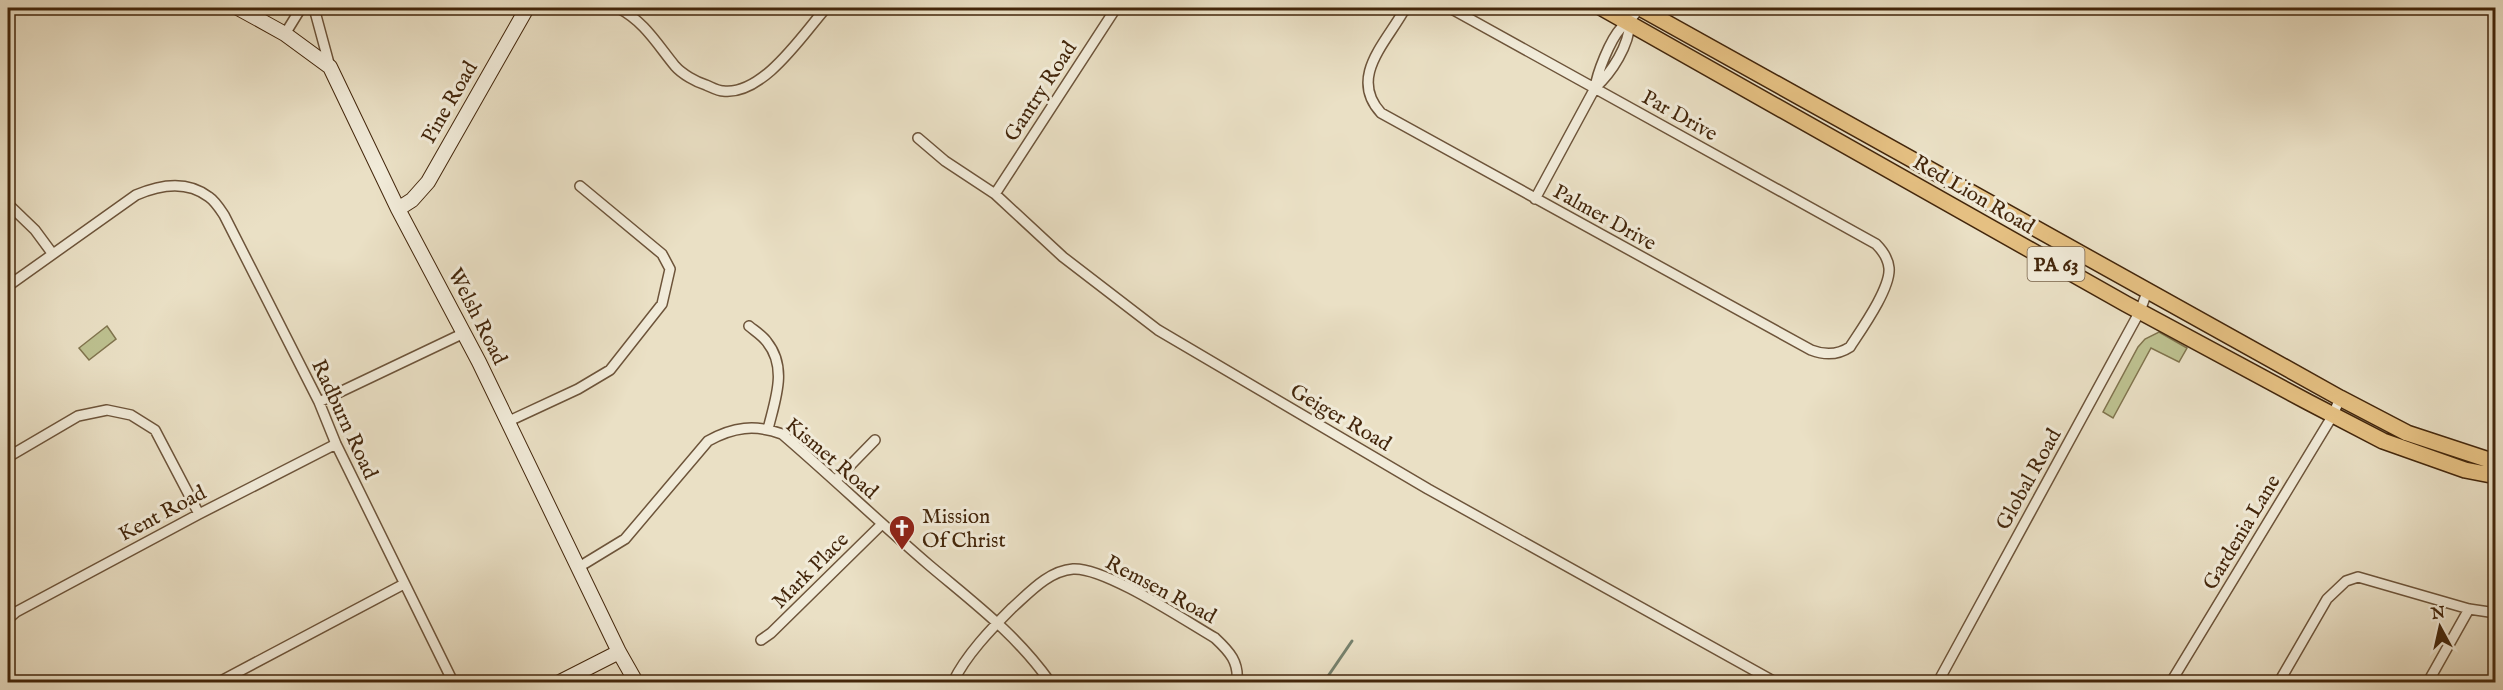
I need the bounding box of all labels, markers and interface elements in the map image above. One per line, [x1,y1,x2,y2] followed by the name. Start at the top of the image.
[999,36,1084,147] street label: Gantry Road
[416,56,485,149] street label: Pine Road
[1637,85,1722,148] street label: Par Drive
[1908,150,2040,241] street label: Red Lion Road
[1548,179,1661,258] street label: Palmer Drive
[2028,247,2084,281] road number: PA 63
[441,264,513,370] street label: Welsh Road
[304,355,383,485] street label: Radburn Road
[1285,378,1397,459] street label: Geiger Road
[779,412,884,506] street label: Kismet Road
[1990,424,2069,535] street label: Global Road
[2197,470,2287,595] street label: Gardenia Lane
[114,480,212,549] street label: Kent Road
[922,504,1006,555] place label: Mission Of Christ
[887,513,917,551] church icon: Mission Of Christ
[767,527,855,615] street label: Mark Place
[1100,550,1221,631] street label: Remsen Road
[2410,597,2470,657] north arrow
[2429,603,2447,625] text: N

